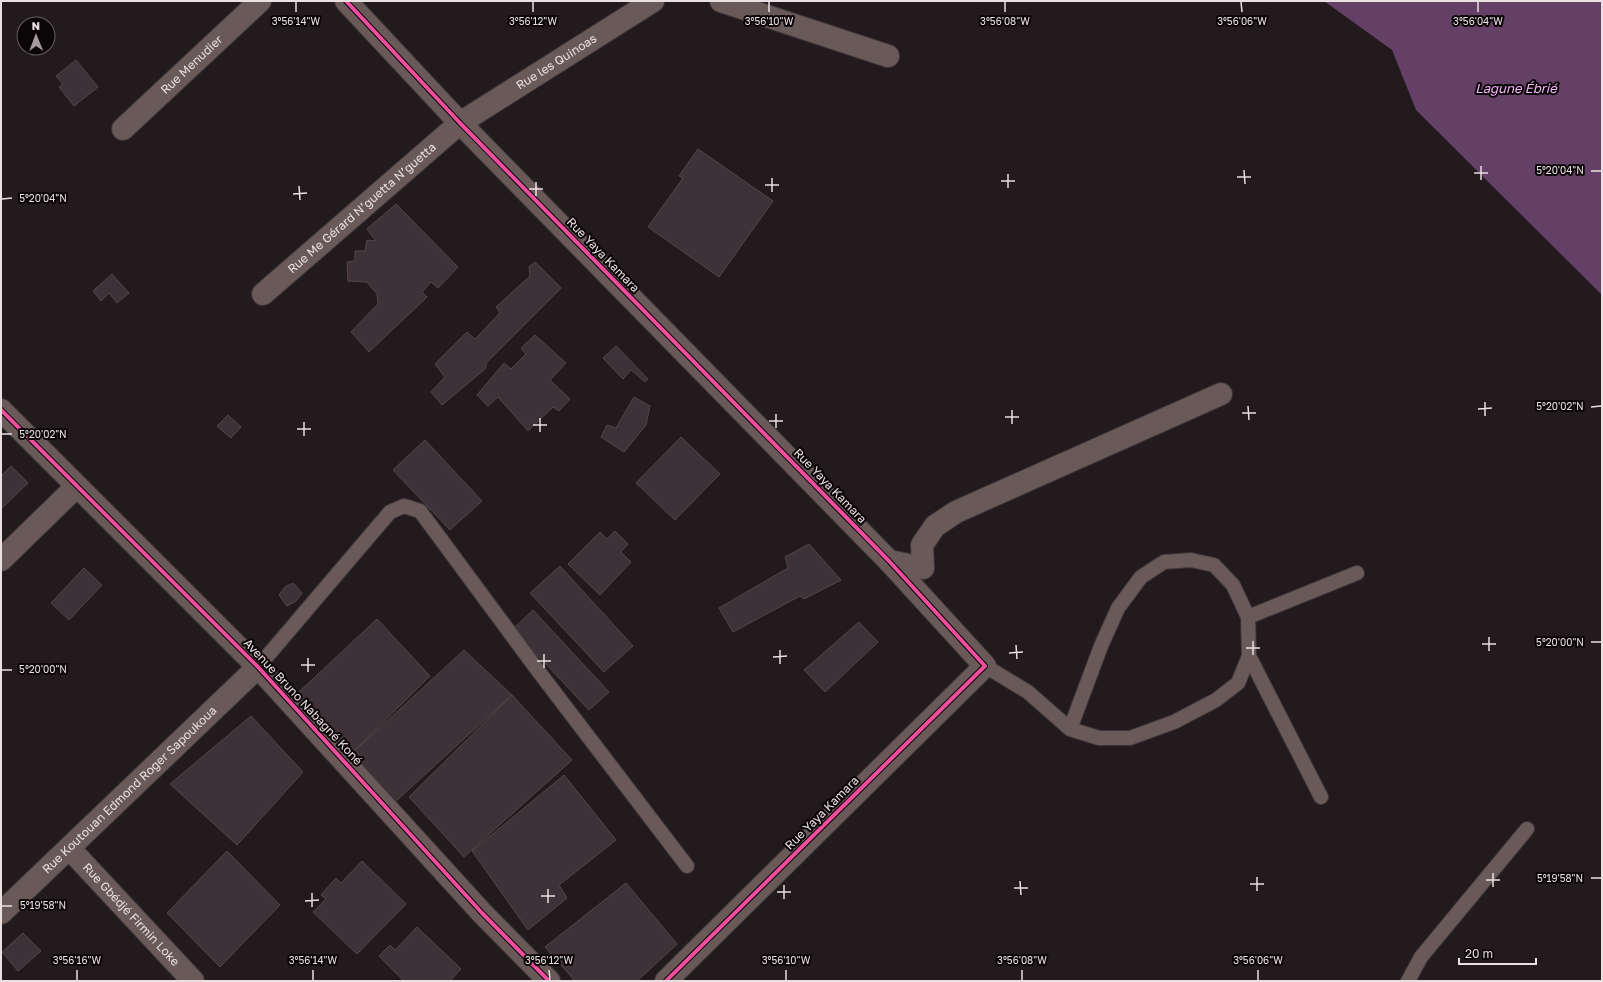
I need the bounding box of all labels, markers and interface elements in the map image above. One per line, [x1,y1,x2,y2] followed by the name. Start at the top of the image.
[272,15,321,27] text: 3°56'14"W
[509,15,557,27] text: 3°56'12"W
[745,15,794,27] text: 3°56'10"W
[980,15,1030,27] text: 3°56'08"W
[1217,15,1267,27] text: 3°56'06"W
[1453,15,1503,27] text: 3°56'04"W
[16,16,56,56] north arrow
[32,19,40,32] text: N
[513,31,599,93] street label: Rue les Quinoas
[157,32,226,97] street label: Rue Menudier
[1475,80,1558,96] water label: Lagune Ébrié
[284,139,439,276] street label: Rue Me Gérard N’guetta N’guetta
[1536,164,1584,176] text: 5°20'04"N
[19,192,67,204] text: 5°20'04"N
[564,214,643,295] street label: Rue Yaya Kamara
[1536,400,1584,412] text: 5°20'02"N
[19,428,67,440] text: 5°20'02"N
[791,445,870,526] street label: Rue Yaya Kamara
[241,635,366,768] street label: Avenue Bruno Nabagné Koné
[1536,636,1584,648] text: 5°20'00"N
[19,663,67,675] text: 5°20'00"N
[39,703,220,877] street label: Rue Koutouan Edmond Roger Sapoukoua
[782,773,862,853] street label: Rue Yaya Kamara
[80,860,183,969] street label: Rue Gbédjé Firmin Loke
[1537,872,1583,884] text: 5°19'58"N
[20,899,66,911] text: 5°19'58"N
[1459,940,1536,966] scale bar
[1465,946,1493,961] text: 20 m
[53,954,102,966] text: 3°56'16"W
[289,954,338,966] text: 3°56'14"W
[525,954,573,966] text: 3°56'12"W
[762,954,811,966] text: 3°56'10"W
[997,954,1047,966] text: 3°56'08"W
[1233,954,1283,966] text: 3°56'06"W

